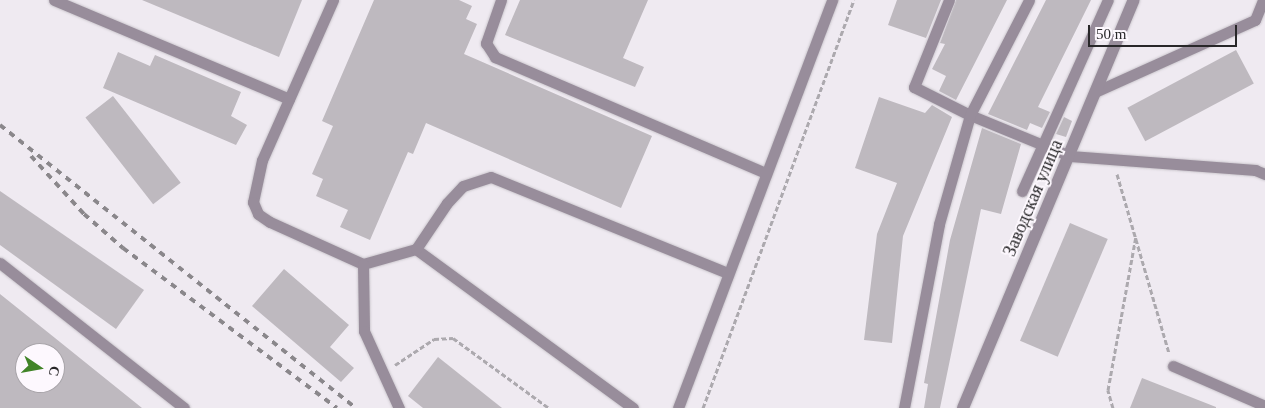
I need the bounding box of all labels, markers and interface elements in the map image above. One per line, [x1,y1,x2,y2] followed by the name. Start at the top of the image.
[1090,15,1239,47] scale bar
[1096,26,1126,42] text: 50 m
[999,136,1067,260] street label: Заводская улица
[15,343,65,393] north arrow
[46,365,63,378] text: С

